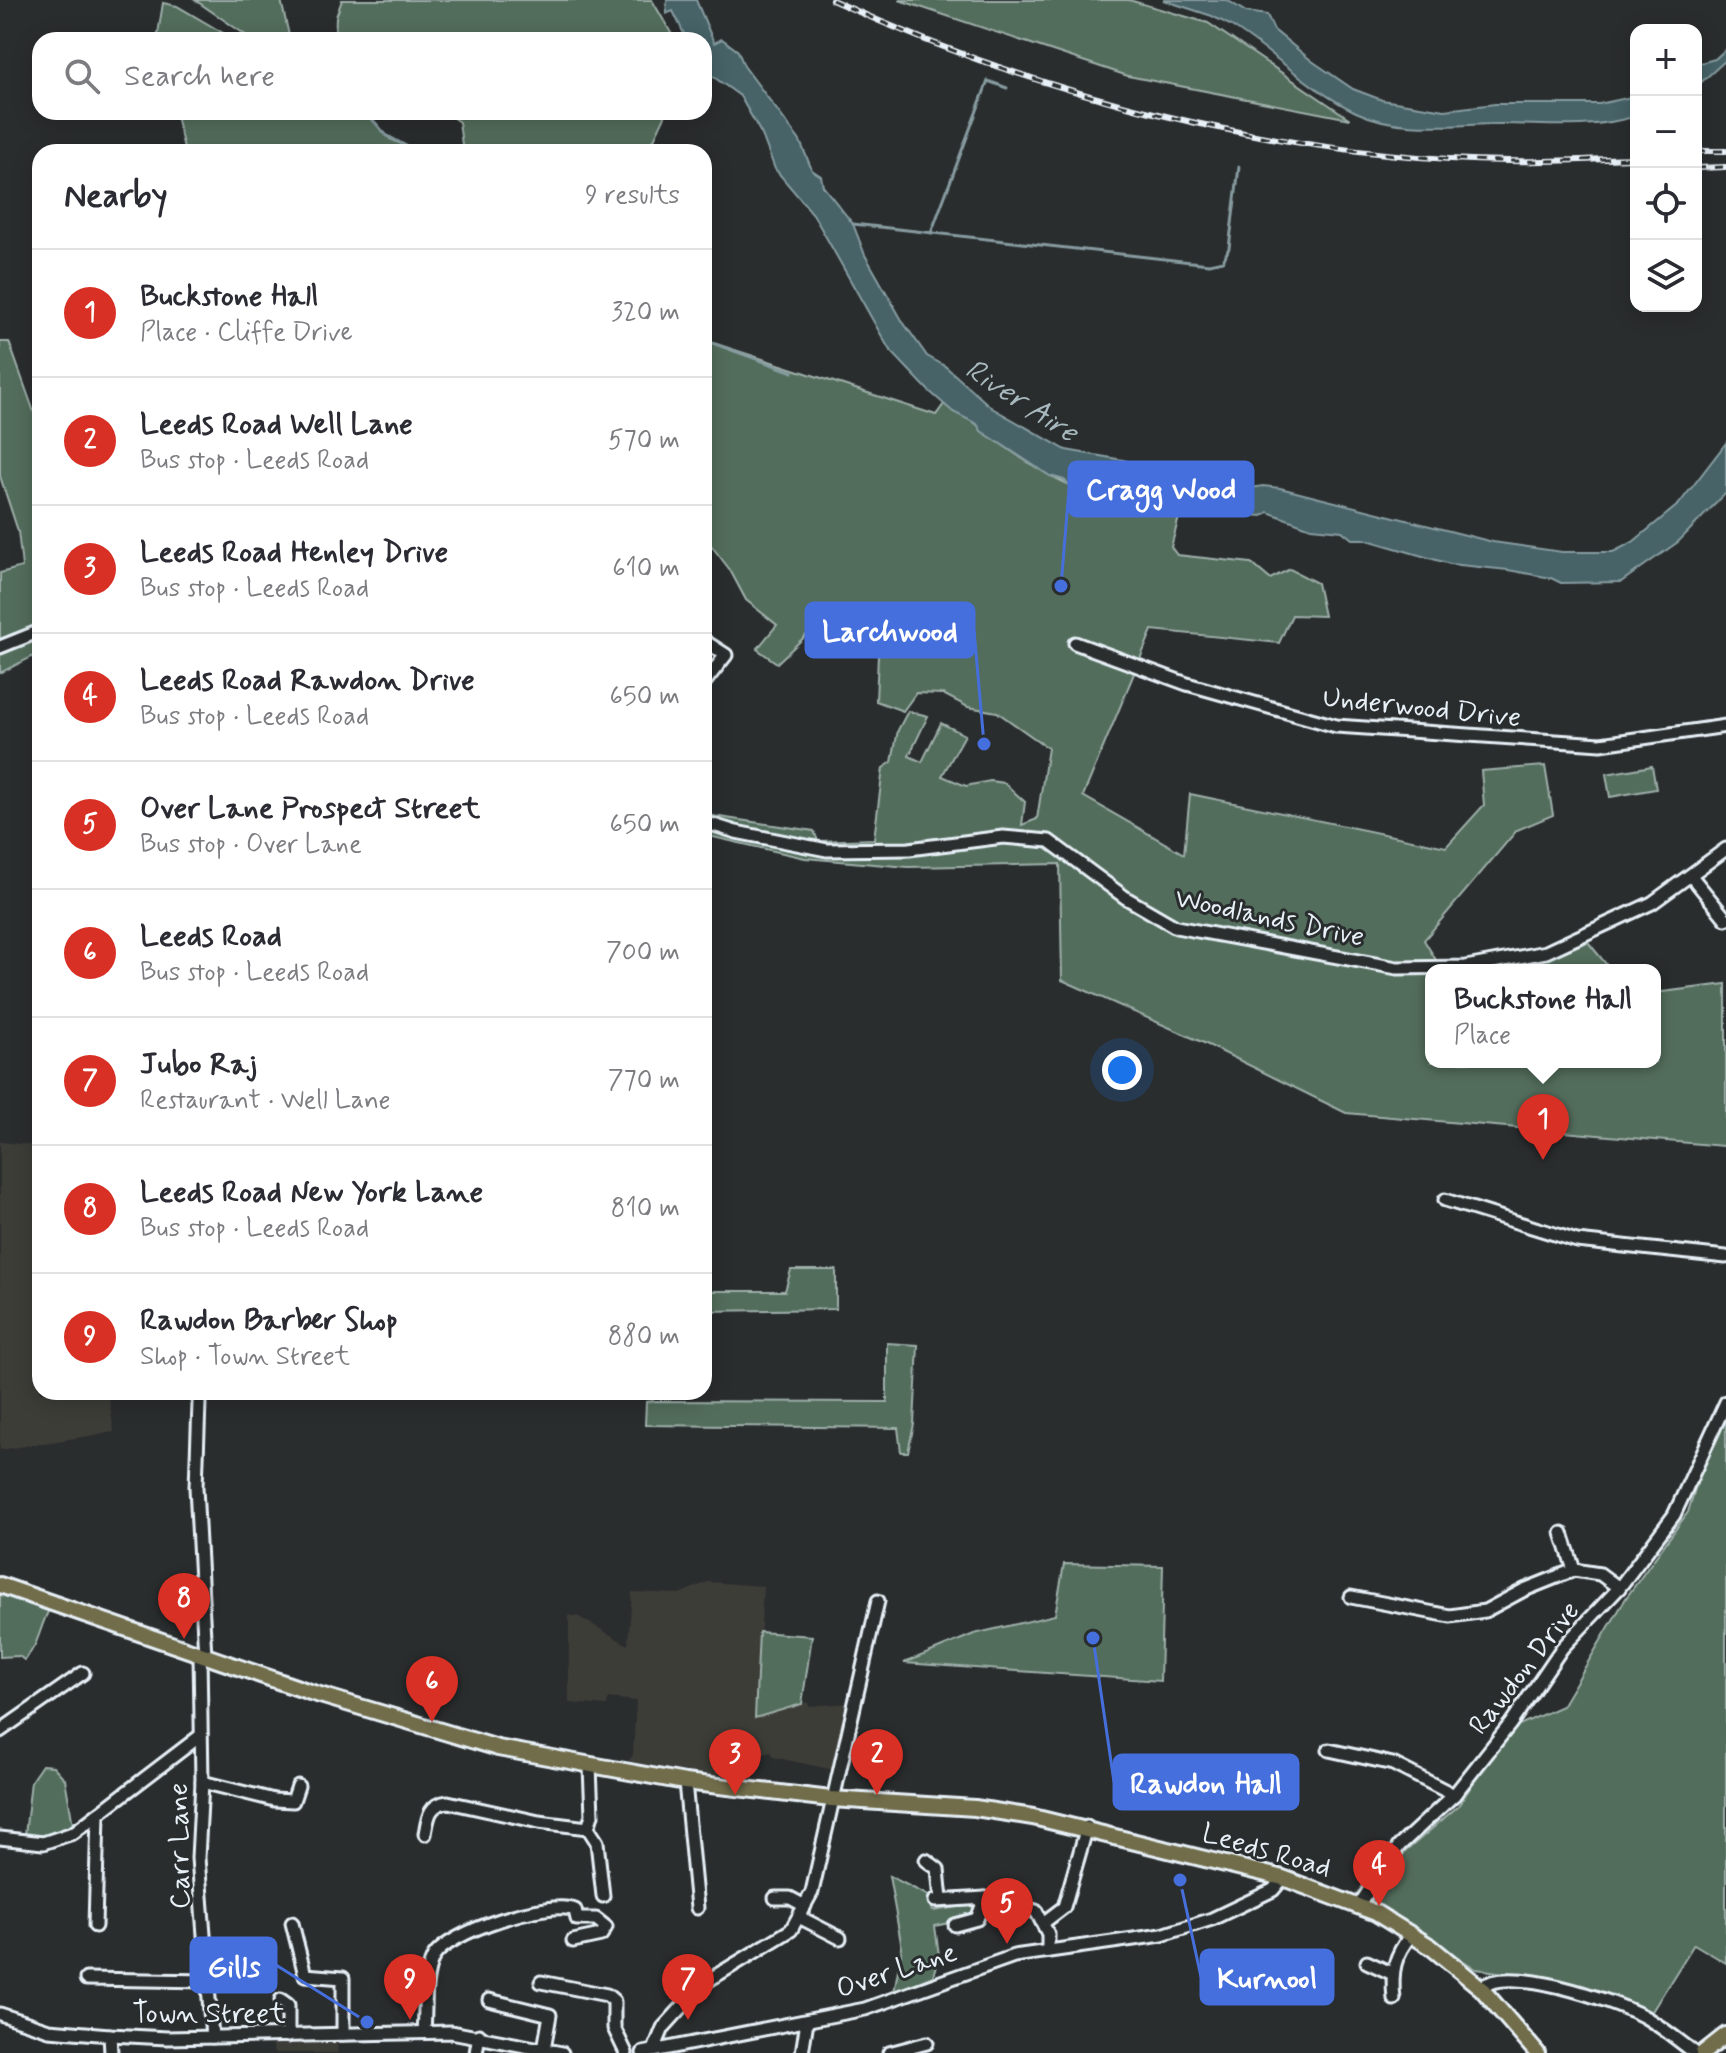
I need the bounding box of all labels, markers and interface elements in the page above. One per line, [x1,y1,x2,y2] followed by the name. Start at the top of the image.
[1630,24,1702,312] map controls
[1630,24,1702,96] button: +
[32,32,712,120] search box
[60,54,104,98] icon: search
[124,57,275,96] text: Search here
[1630,96,1702,168] button: −
[1630,168,1702,240] button: locate
[64,174,168,219] text: Nearby
[585,179,680,213] text: 9 results
[1630,240,1702,312] button: layers
[140,277,318,316] text: Buckstone Hall
[84,296,96,330] text: 1
[611,296,680,330] text: 320 m
[140,316,353,350] text: Place · Cliffe Drive
[957,350,1086,453] water label: River Aire
[140,405,413,444] text: Leeds Road Well Lane
[84,424,96,458] text: 2
[608,424,680,458] text: 570 m
[140,444,369,478] text: Bus stop · Leeds Road
[1069,462,1253,516] callout: Cragg Wood
[1086,471,1236,513] text: Cragg Wood
[140,533,448,572] text: Leeds Road Henley Drive
[84,552,96,586] text: 3
[612,552,680,586] text: 610 m
[140,572,369,606] text: Bus stop · Leeds Road
[806,603,974,657] callout: Larchwood
[822,613,958,652] text: Larchwood
[140,661,475,700] text: Leeds Road Rawdon Drive
[82,680,98,714] text: 4
[609,680,680,714] text: 650 m
[1321,680,1523,737] street label: Underwood Drive
[140,700,369,734] text: Bus stop · Leeds Road
[140,789,480,828] text: Over Lane Prospect Street
[82,808,98,842] text: 5
[609,808,680,842] text: 650 m
[140,828,362,862] text: Bus stop · Over Lane
[1171,880,1368,957] street label: Woodlands Drive
[140,917,282,956] text: Leeds Road
[83,936,97,970] text: 6
[606,936,680,970] text: 700 m
[140,956,369,990] text: Bus stop · Leeds Road
[1425,964,1661,1068] popup
[1454,980,1632,1019] text: Buckstone Hall
[1454,1019,1511,1053] text: Place
[140,1045,257,1084] text: Jubo Raj
[1102,1050,1142,1090] your location
[82,1064,98,1098] text: 7
[608,1064,680,1098] text: 770 m
[140,1084,391,1118] text: Restaurant · Well Lane
[1517,1094,1569,1160] pin: 1
[140,1173,483,1212] text: Leeds Road New York Lane
[83,1192,97,1226] text: 8
[611,1192,680,1226] text: 810 m
[140,1212,369,1246] text: Bus stop · Leeds Road
[140,1301,398,1340] text: Rawdon Barber Shop
[84,1320,96,1354] text: 9
[608,1320,680,1354] text: 880 m
[140,1340,350,1374] text: Shop · Town Street
[158,1573,210,1639] pin: 8
[1461,1594,1589,1743] street label: Rawdon Drive
[406,1656,458,1722] pin: 6
[709,1729,761,1795] pin: 3
[851,1729,903,1795] pin: 2
[1114,1755,1298,1809] callout: Rawdon Hall
[1130,1765,1282,1804] text: Rawdon Hall
[161,1782,200,1910] street label: Carr Lane
[1198,1815,1335,1887] street label: Leeds Road
[1353,1840,1405,1906] pin: 4
[981,1878,1033,1944] pin: 5
[832,1935,962,2008] street label: Over Lane
[191,1938,276,1992] callout: Gills
[207,1948,261,1987] text: Gills
[1201,1950,1333,2004] callout: Kurnool
[384,1954,436,2020] pin: 9
[662,1954,714,2020] pin: 7
[1217,1960,1317,1999] text: Kurnool
[132,1996,286,2033] street label: Town Street

